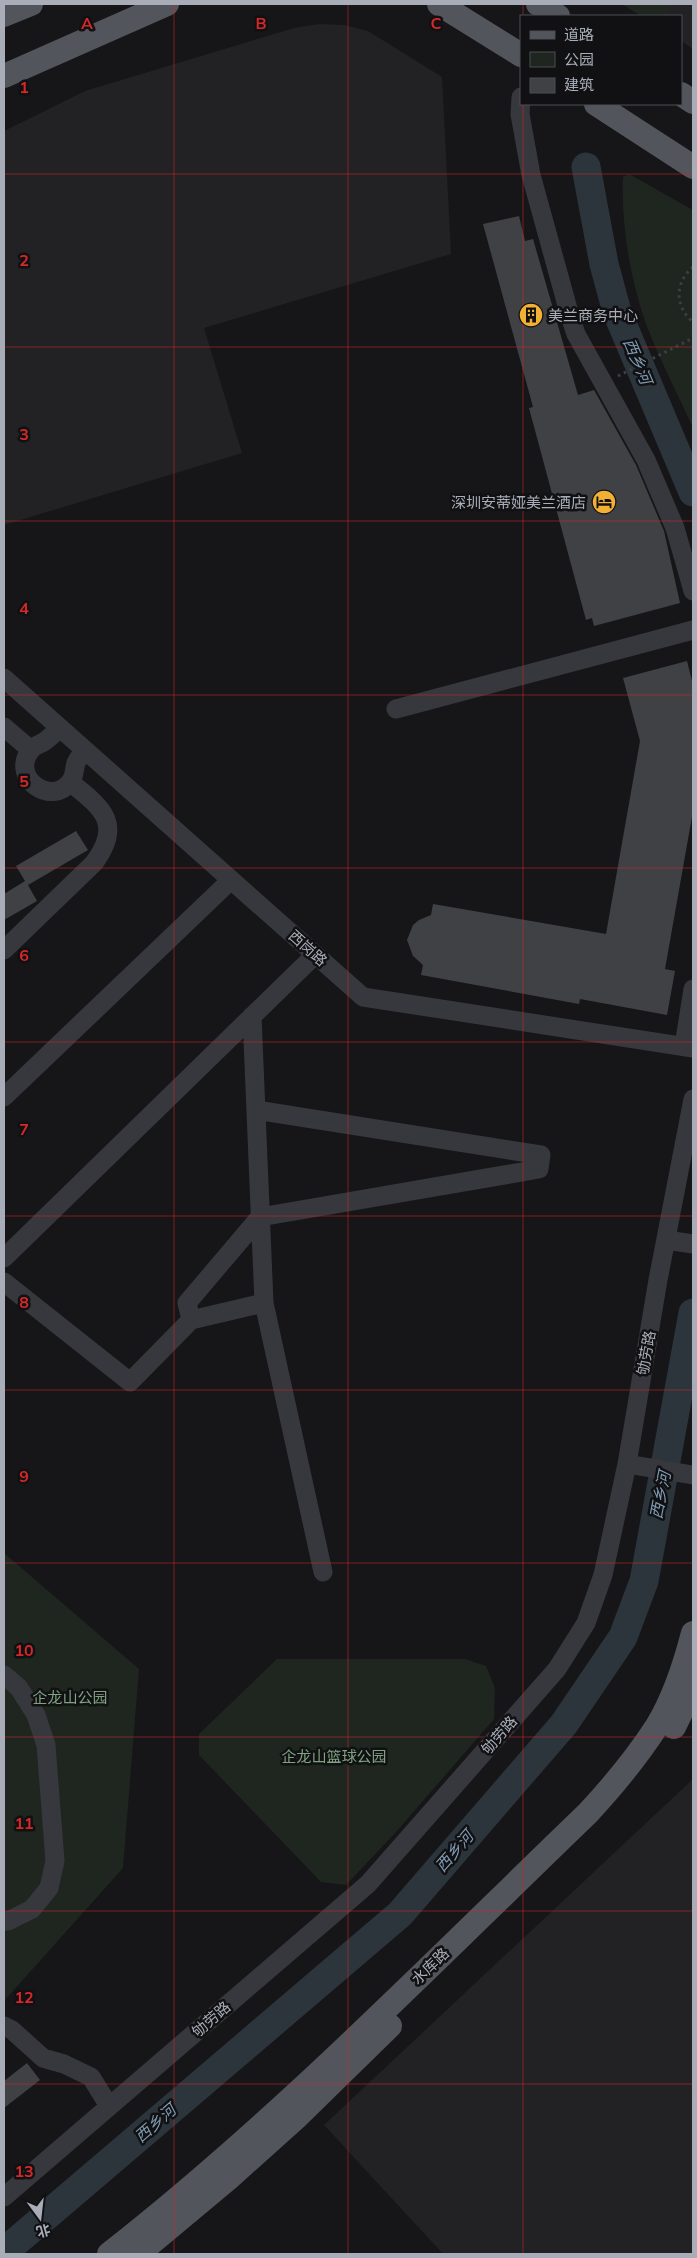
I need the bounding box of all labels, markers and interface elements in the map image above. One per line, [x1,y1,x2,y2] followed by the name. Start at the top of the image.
[81,13,93,33] text: A
[255,13,267,33] text: B
[431,13,442,33] text: C
[520,15,682,105] legend
[564,25,594,44] text: 道路
[564,50,594,69] text: 公园
[564,75,594,94] text: 建筑
[19,77,29,97] text: 1
[19,250,29,270] text: 2
[518,302,544,328] building icon: 美兰商务中心
[548,306,638,325] place label: 美兰商务中心
[619,335,658,390] water label: 西乡河
[19,424,29,444] text: 3
[591,489,617,515] hotel icon: 深圳安蒂娅美兰酒店
[451,493,586,512] place label: 深圳安蒂娅美兰酒店
[19,598,29,618] text: 4
[19,771,29,791] text: 5
[285,926,331,970] street label: 西岗路
[19,945,29,965] text: 6
[19,1119,29,1139] text: 7
[19,1292,29,1312] text: 8
[633,1329,659,1377] street label: 劬劳路
[19,1466,29,1486] text: 9
[646,1467,675,1520] water label: 西乡河
[14,1640,34,1660] text: 10
[32,1688,108,1707] park label: 企龙山公园
[477,1712,521,1758] street label: 劬劳路
[281,1747,387,1766] park label: 企龙山篮球公园
[14,1813,34,1833] text: 11
[431,1824,479,1876] water label: 西乡河
[407,1944,453,1988] street label: 水库路
[14,1987,34,2007] text: 12
[188,1997,234,2041] street label: 劬劳路
[130,2098,182,2146] water label: 西乡河
[14,2161,34,2181] text: 13
[15,2193,65,2243] north arrow
[34,2220,52,2241] text: 北

